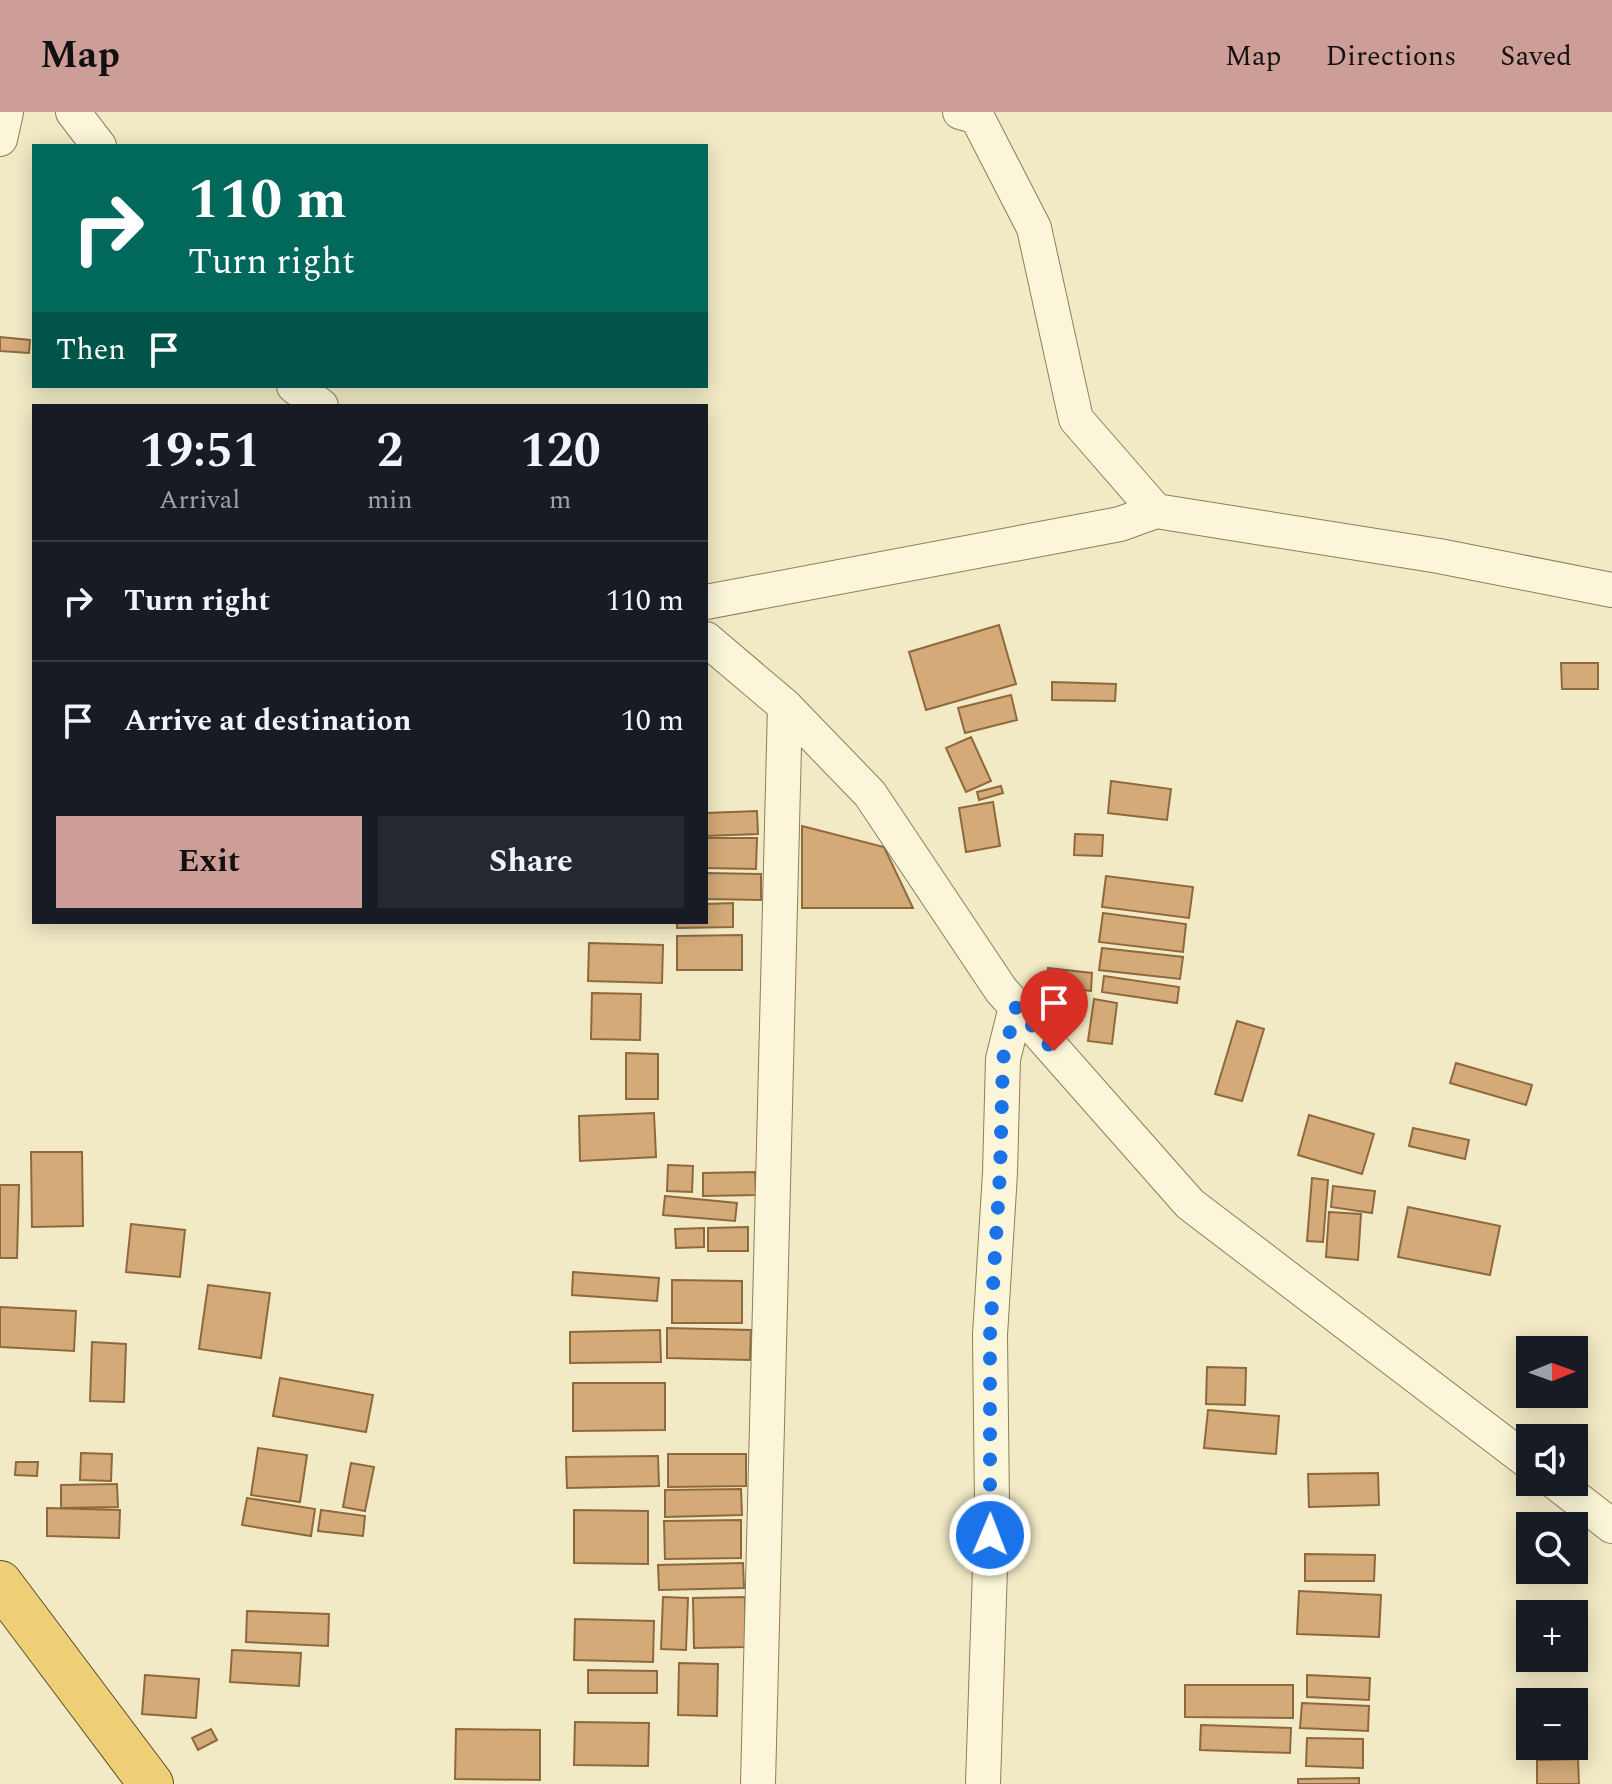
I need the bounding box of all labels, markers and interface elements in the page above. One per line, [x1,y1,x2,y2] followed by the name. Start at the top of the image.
[40,27,120,85] text: Map
[1225,35,1282,78] text: Map
[1326,35,1456,78] text: Directions
[1500,35,1572,78] text: Saved
[188,158,347,243] text: 110 m
[56,176,160,280] icon: right
[188,235,355,290] text: Turn right
[56,327,126,373] text: Then
[142,328,186,372] icon: arrive
[139,415,260,488] text: 19:51
[376,415,403,488] text: 2
[520,415,601,488] text: 120
[159,480,240,520] text: Arrival
[367,480,413,520] text: min
[549,480,571,520] text: m
[124,578,270,624] text: Turn right
[606,578,684,624] text: 110 m
[56,579,100,623] icon: right
[124,698,411,744] text: Arrive at destination
[621,698,684,744] text: 10 m
[56,699,100,743] icon: arrive
[56,816,362,908] button: Exit
[378,816,684,908] button: Share
[1020,969,1088,1051] pin
[1032,981,1076,1025] icon: arrive
[1516,1336,1588,1408] north arrow
[1516,1336,1588,1760] map controls
[1516,1424,1588,1496] button: sound
[948,1493,1032,1577] position arrow
[1516,1512,1588,1584] button: search
[1516,1600,1588,1672] button: +
[1516,1688,1588,1760] button: −

